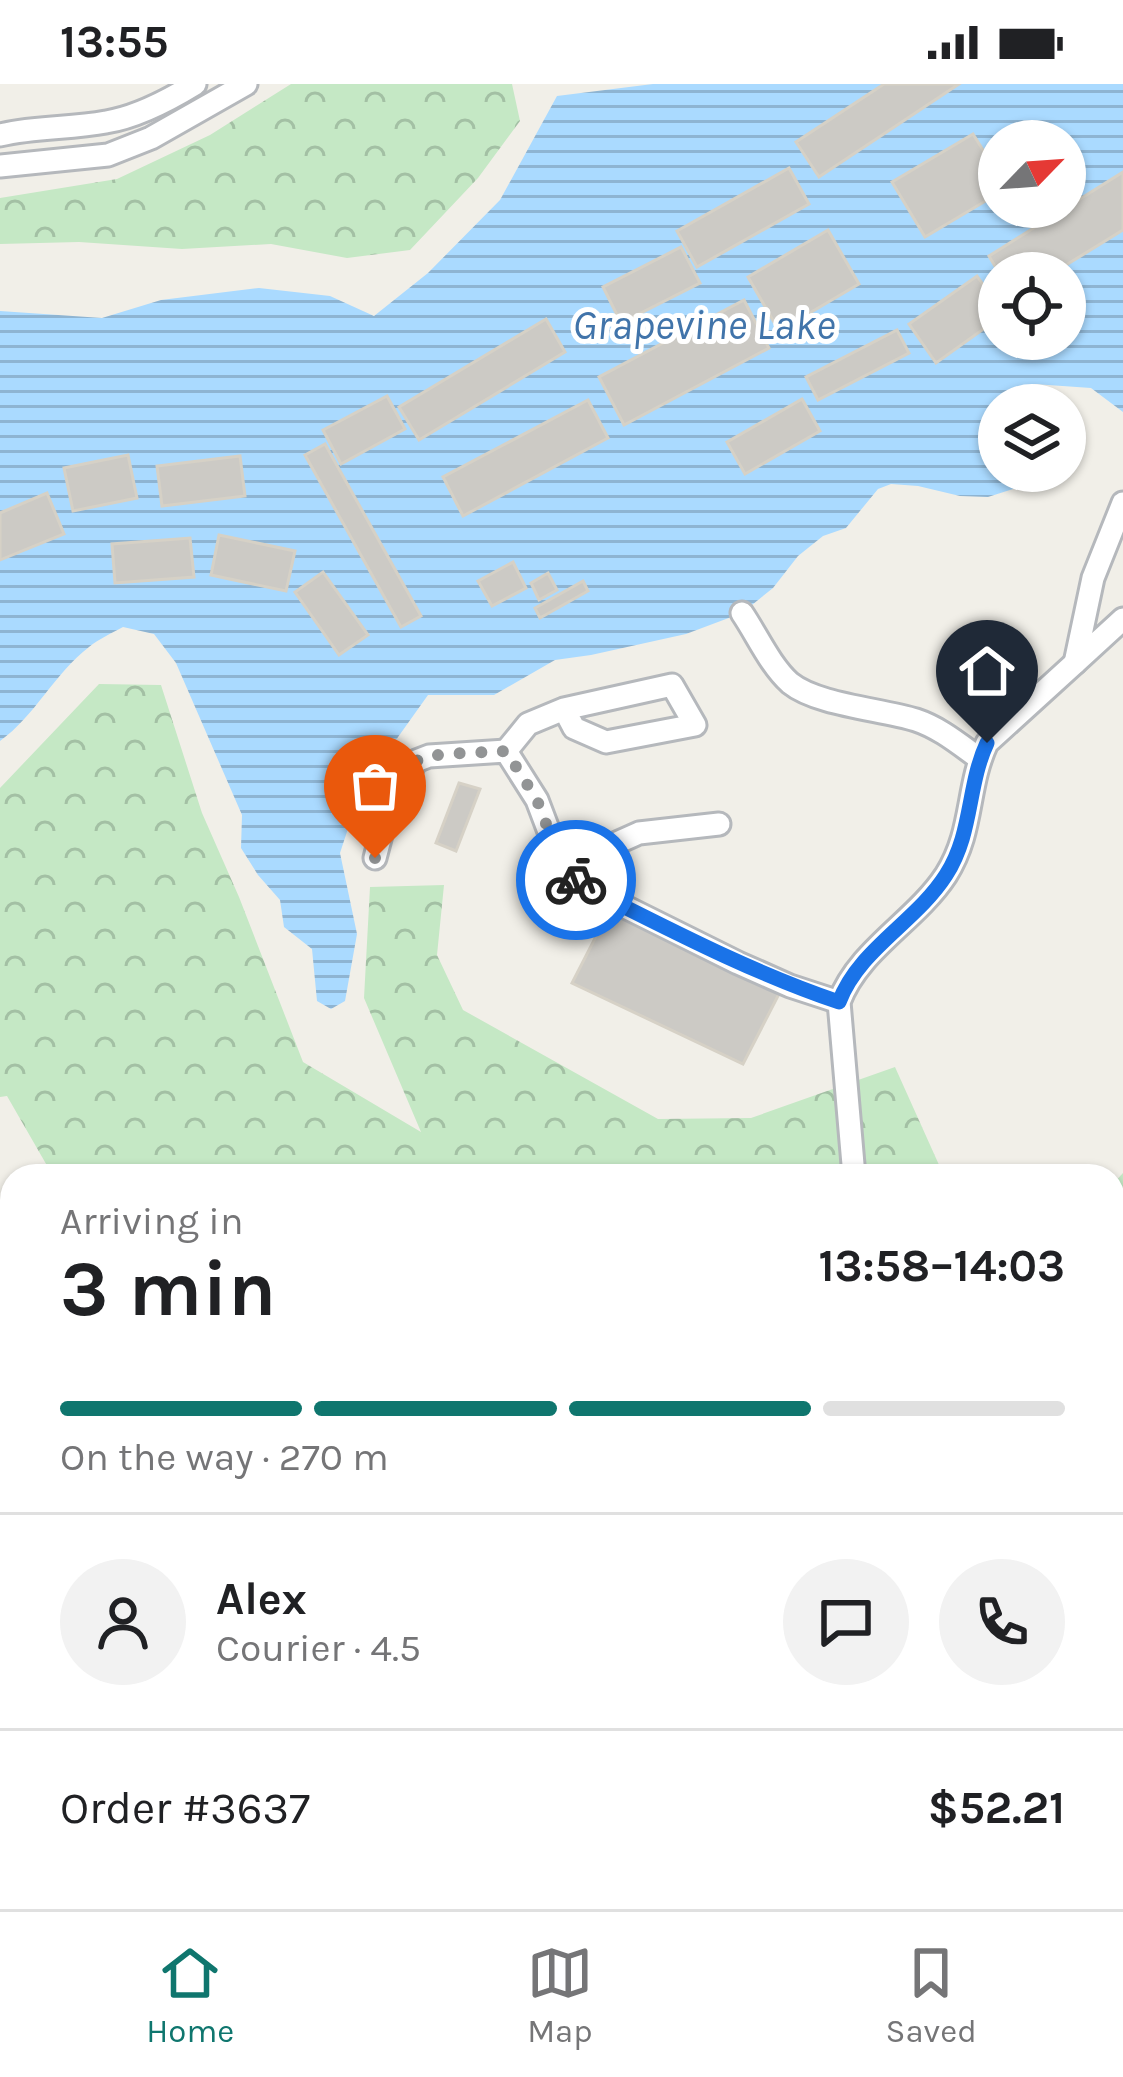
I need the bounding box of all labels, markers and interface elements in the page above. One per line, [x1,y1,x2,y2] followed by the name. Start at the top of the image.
[60,16,169,68] text: 13:55
[978,120,1086,228] north arrow
[978,120,1086,492] map controls
[978,252,1086,360] button: locate
[572,300,836,350] water label: Grapevine Lake
[978,384,1086,492] button: layers
[936,620,1038,743] pin
[954,638,1020,704] icon: home
[324,735,426,858] pin
[342,753,408,819] icon: bag
[516,820,636,940] courier
[543,847,609,913] icon: bike
[60,1198,243,1244] text: Arriving in
[819,1240,1065,1292] text: 13:58–14:03
[60,1243,276,1335] text: 3 min
[60,1434,389,1480] text: On the way · 270 m
[60,1559,186,1685] button: person
[783,1559,909,1685] button: chat
[939,1559,1065,1685] button: phone
[216,1573,307,1625] text: Alex
[216,1625,421,1671] text: Courier · 4.5
[60,1782,310,1834] text: Order #3637
[928,1782,1065,1834] text: $52.21
[146,1940,234,2050] tab: Home
[527,1940,593,2050] tab: Map
[885,1940,977,2050] tab: Saved

